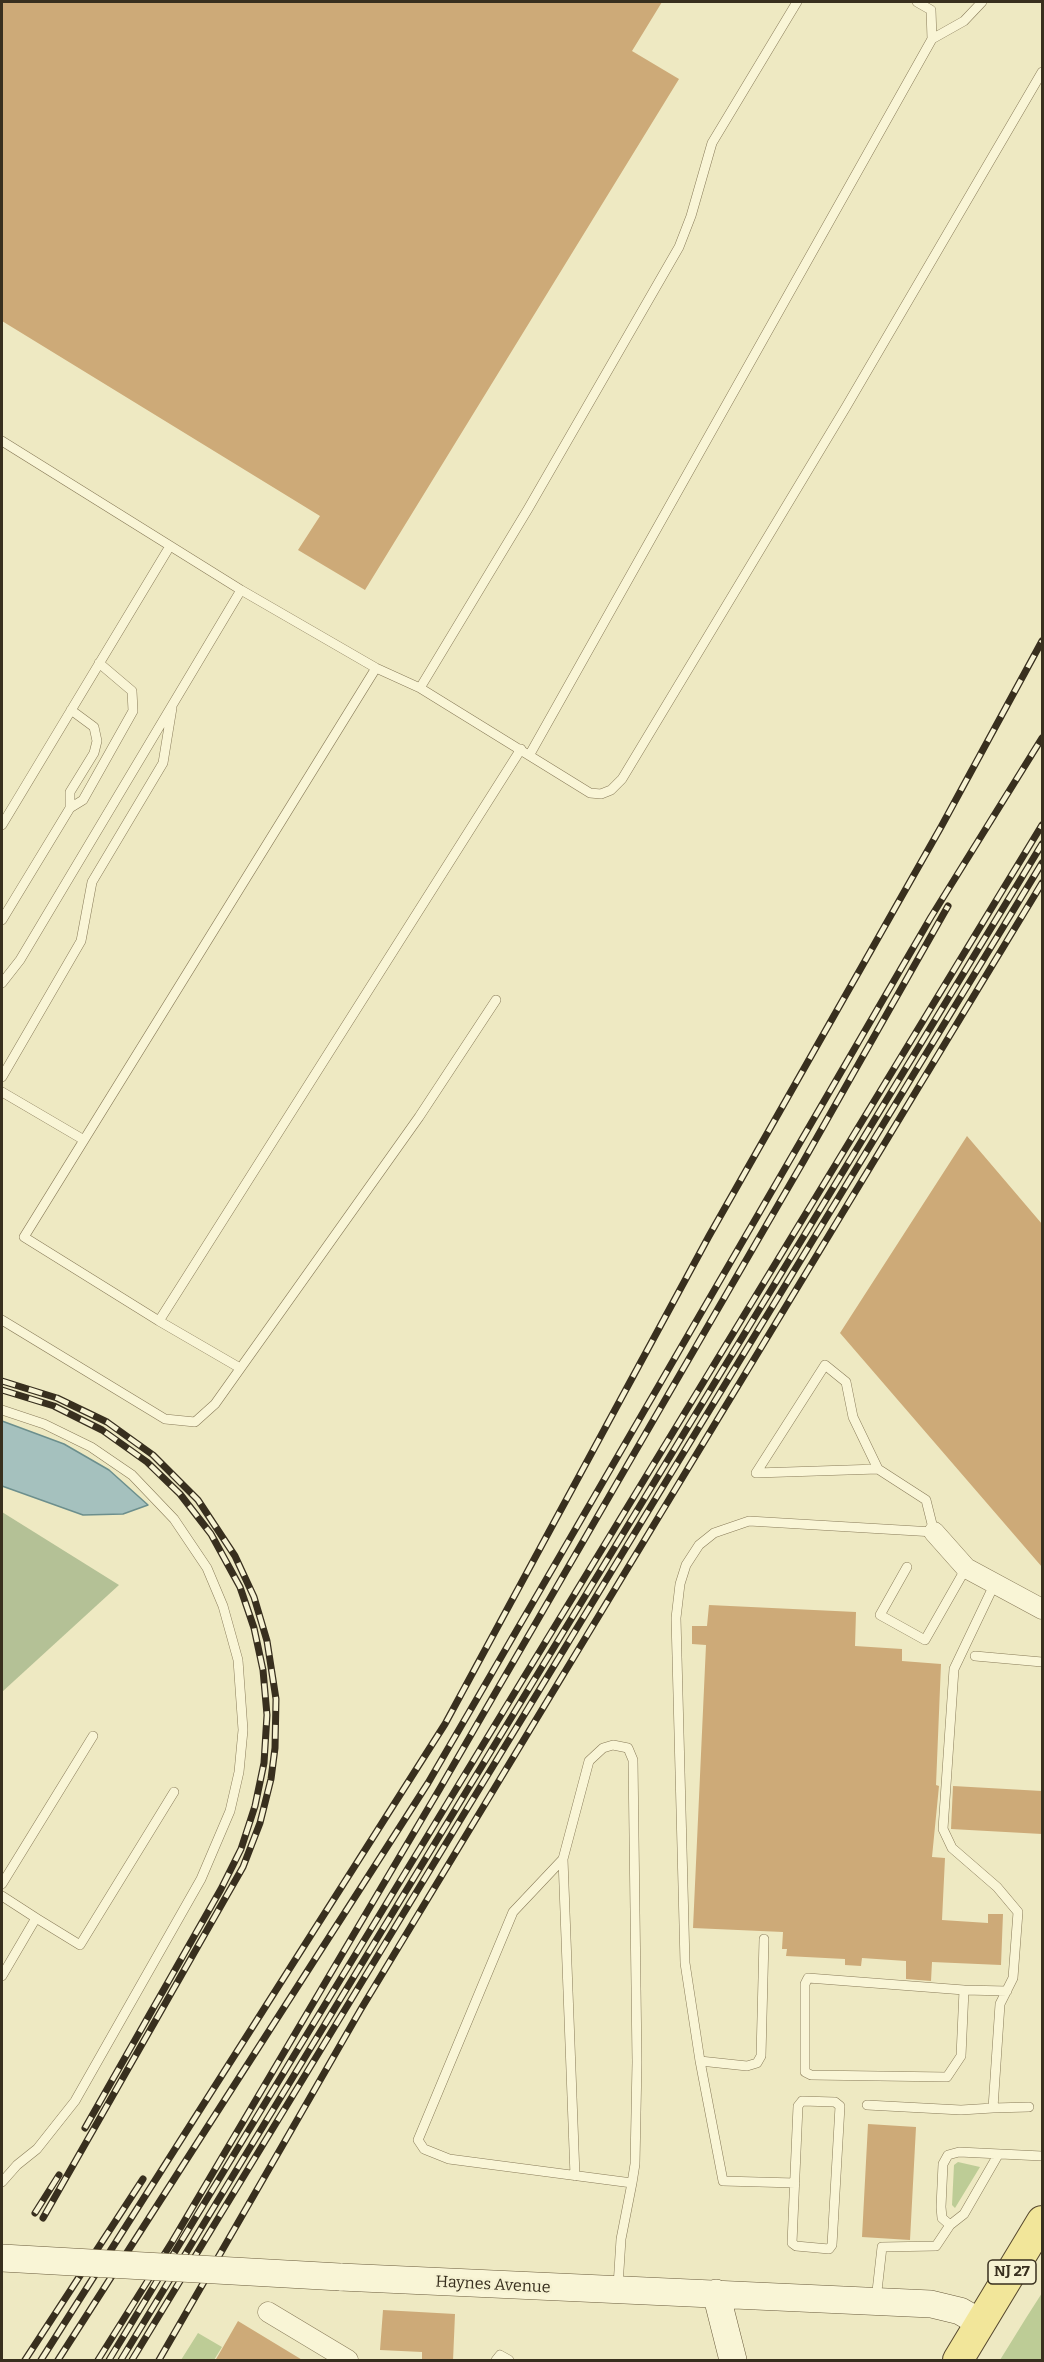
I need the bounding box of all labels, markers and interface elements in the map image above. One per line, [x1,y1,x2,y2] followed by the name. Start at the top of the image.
[988,2260,1036,2284] road number: NJ 27
[435,2272,551,2298] street label: Haynes Avenue

